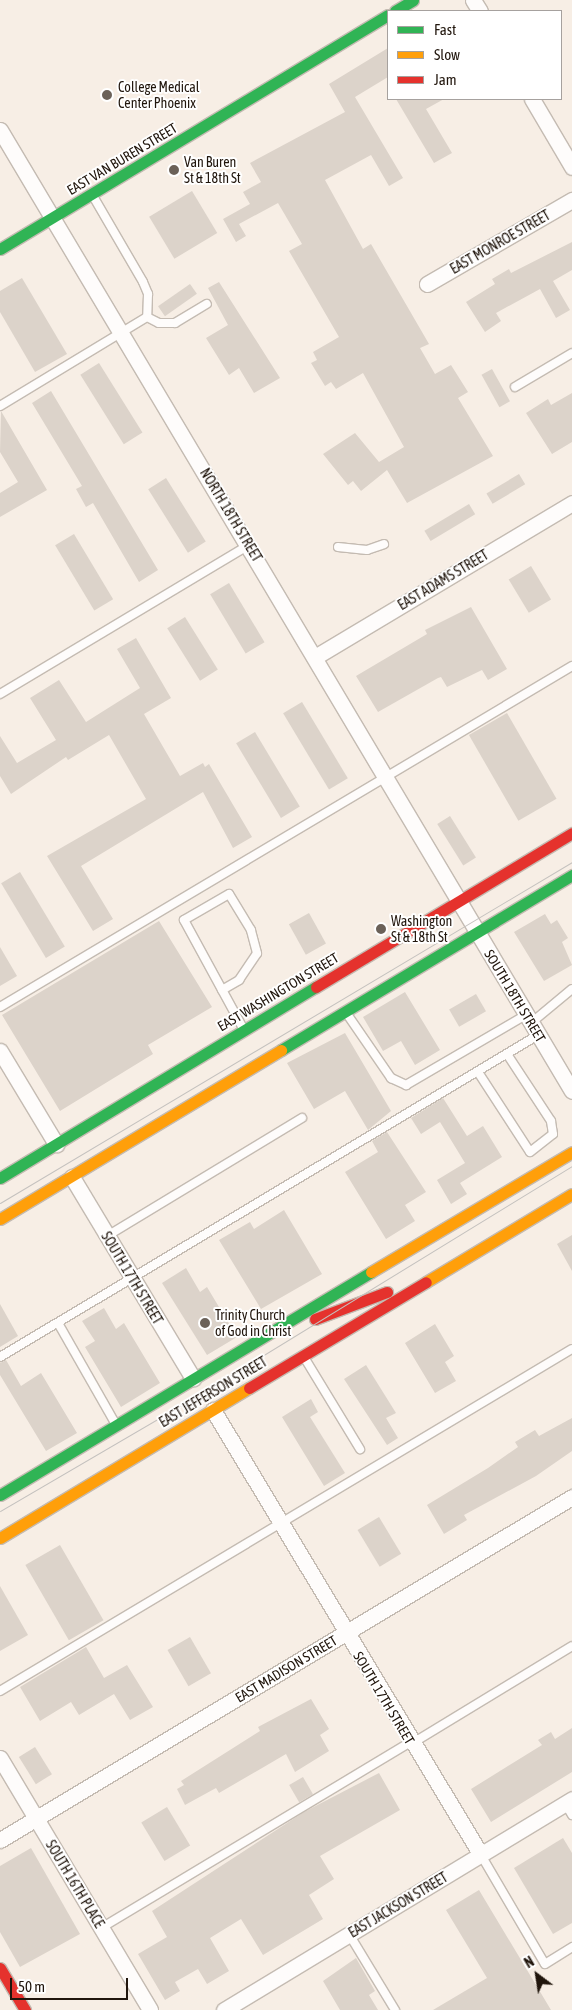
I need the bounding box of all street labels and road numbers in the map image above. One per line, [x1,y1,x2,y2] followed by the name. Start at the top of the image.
[64,119,180,199] street label: EAST VAN BUREN STREET
[447,207,553,277] street label: EAST MONROE STREET
[196,465,266,565] street label: NORTH 18TH STREET
[395,546,491,614] street label: EAST ADAMS STREET
[481,947,549,1045] street label: SOUTH 18TH STREET
[214,949,342,1035] street label: EAST WASHINGTON STREET
[98,1229,166,1327] street label: SOUTH 17TH STREET
[156,1353,270,1431] street label: EAST JEFFERSON STREET
[232,1632,340,1706] street label: EAST MADISON STREET
[350,1649,418,1747] street label: SOUTH 17TH STREET
[42,1837,108,1931] street label: SOUTH 16TH PLACE
[345,1869,451,1941] street label: EAST JACKSON STREET

